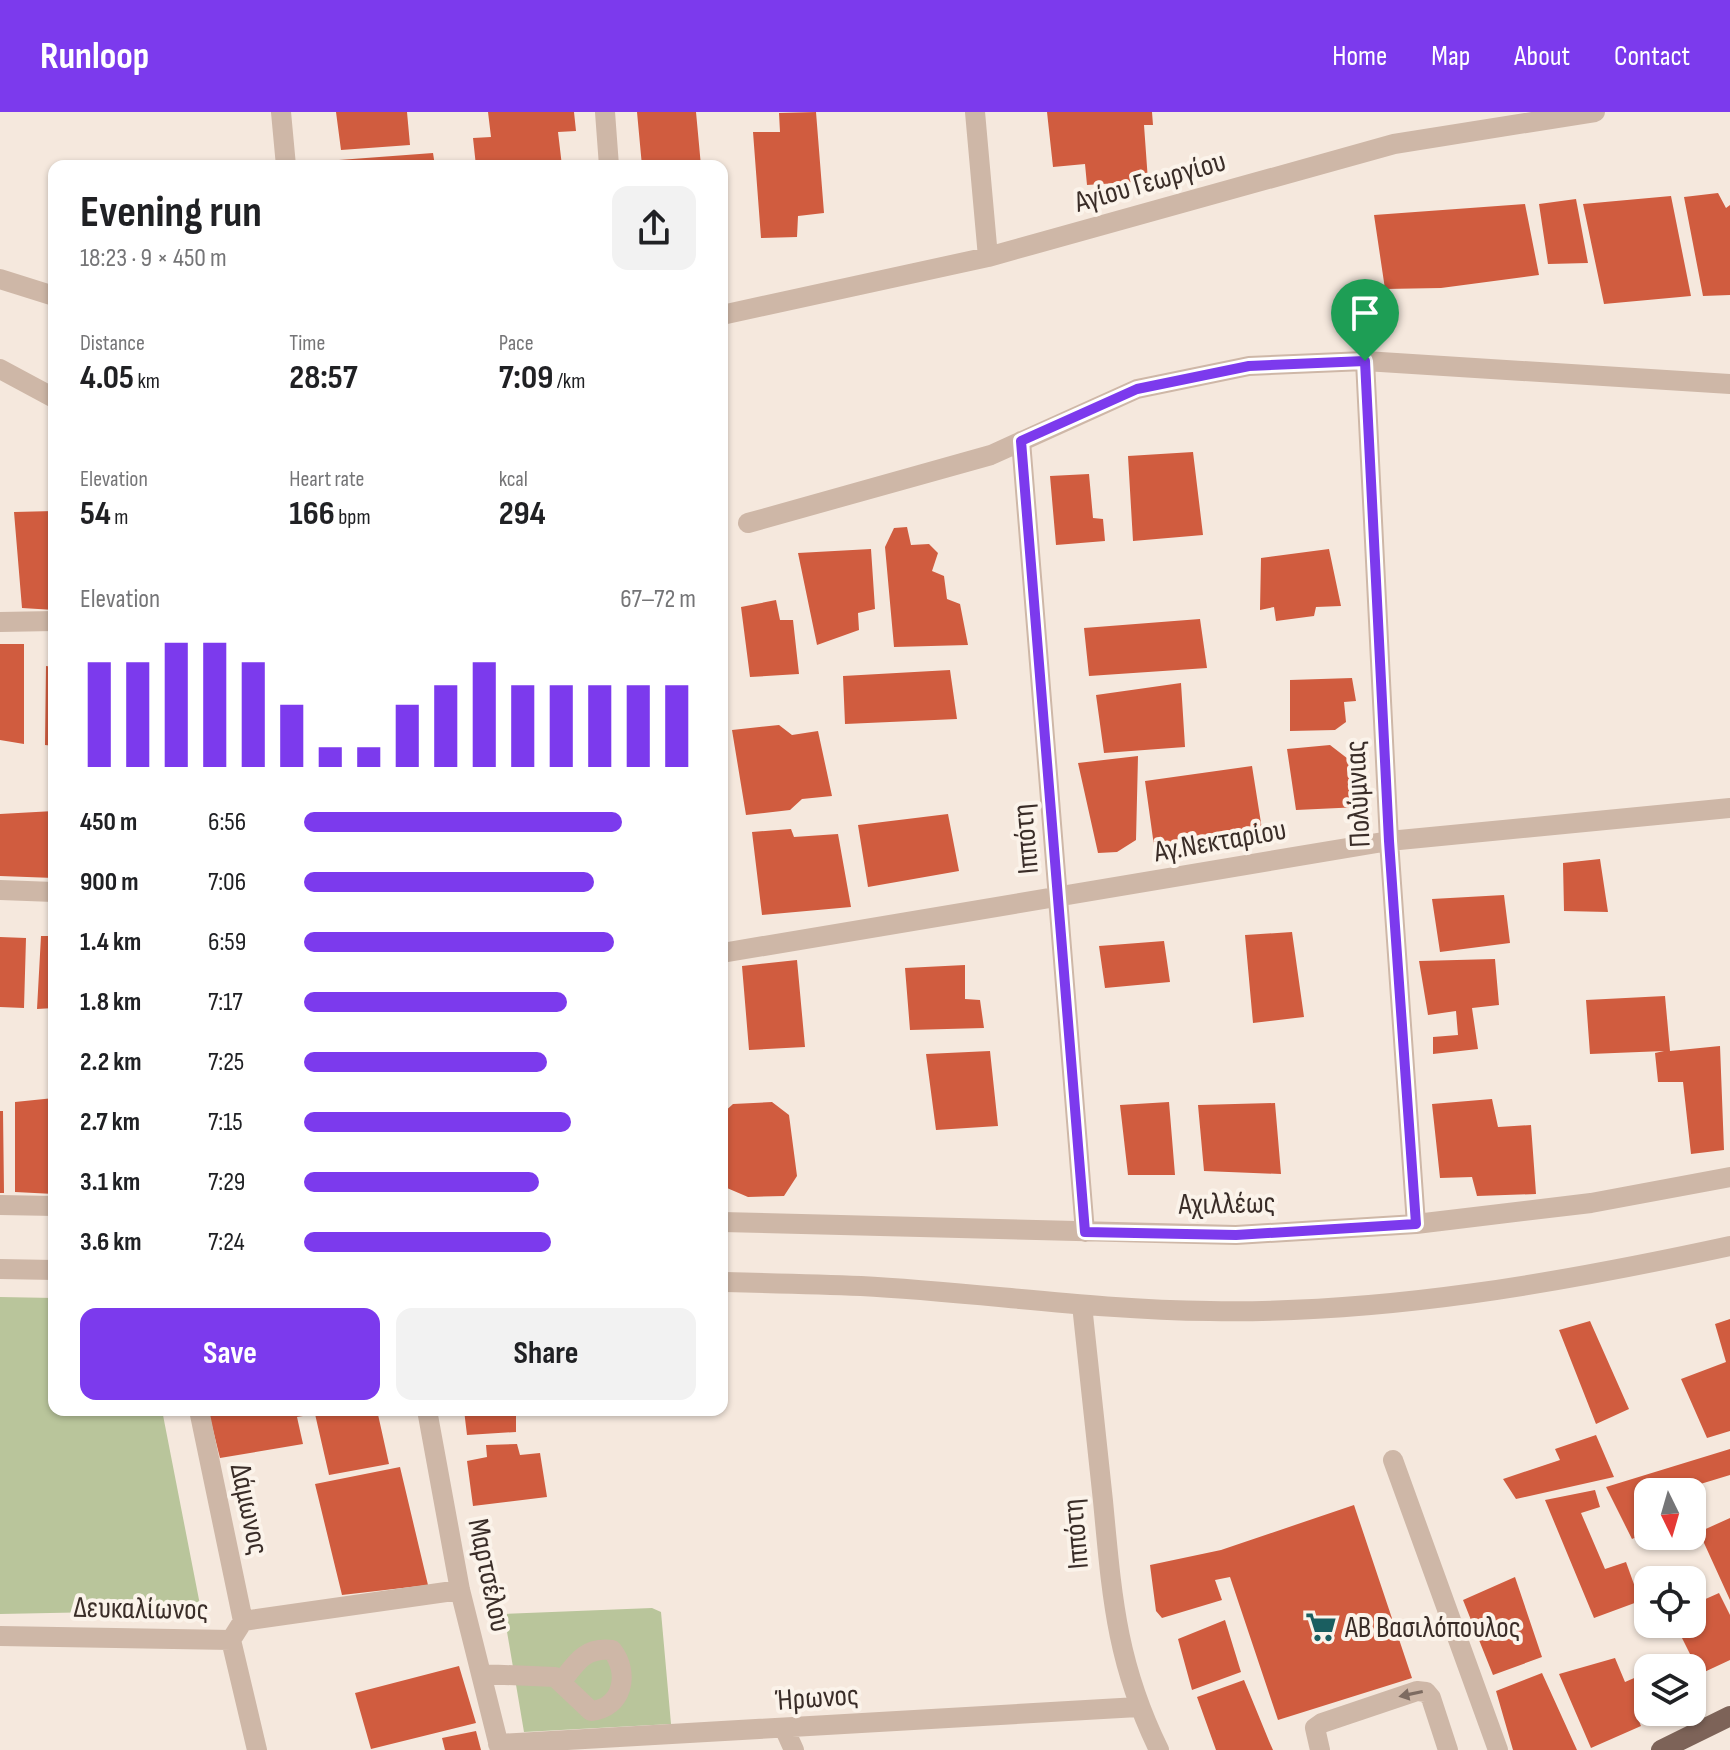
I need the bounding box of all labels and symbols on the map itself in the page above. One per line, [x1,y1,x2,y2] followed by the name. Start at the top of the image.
[1070,143,1230,221] street label: Αγίου Γεωργίου
[1331,279,1399,361] pin
[1337,739,1379,848] street label: Πολύμνιας
[1005,802,1047,876] street label: Ιππότη
[1150,812,1289,870] street label: Αγ.Νεκταρίου
[1177,1185,1276,1223] street label: Αχιλλέως
[222,1460,276,1558] street label: Δάμωνος
[1634,1478,1706,1550] north arrow
[1055,1497,1097,1571] street label: Ιππότη
[459,1515,519,1635] street label: Μαρτσέλου
[73,1590,209,1628] street label: Δευκαλίωνος
[1304,1610,1338,1644] supermarket icon: ΑΒ Βασιλόπουλος
[1344,1610,1521,1646] place label: ΑΒ Βασιλόπουλος
[773,1677,860,1719] street label: Ήρωνος
[1399,1689,1424,1701] one-way arrow

